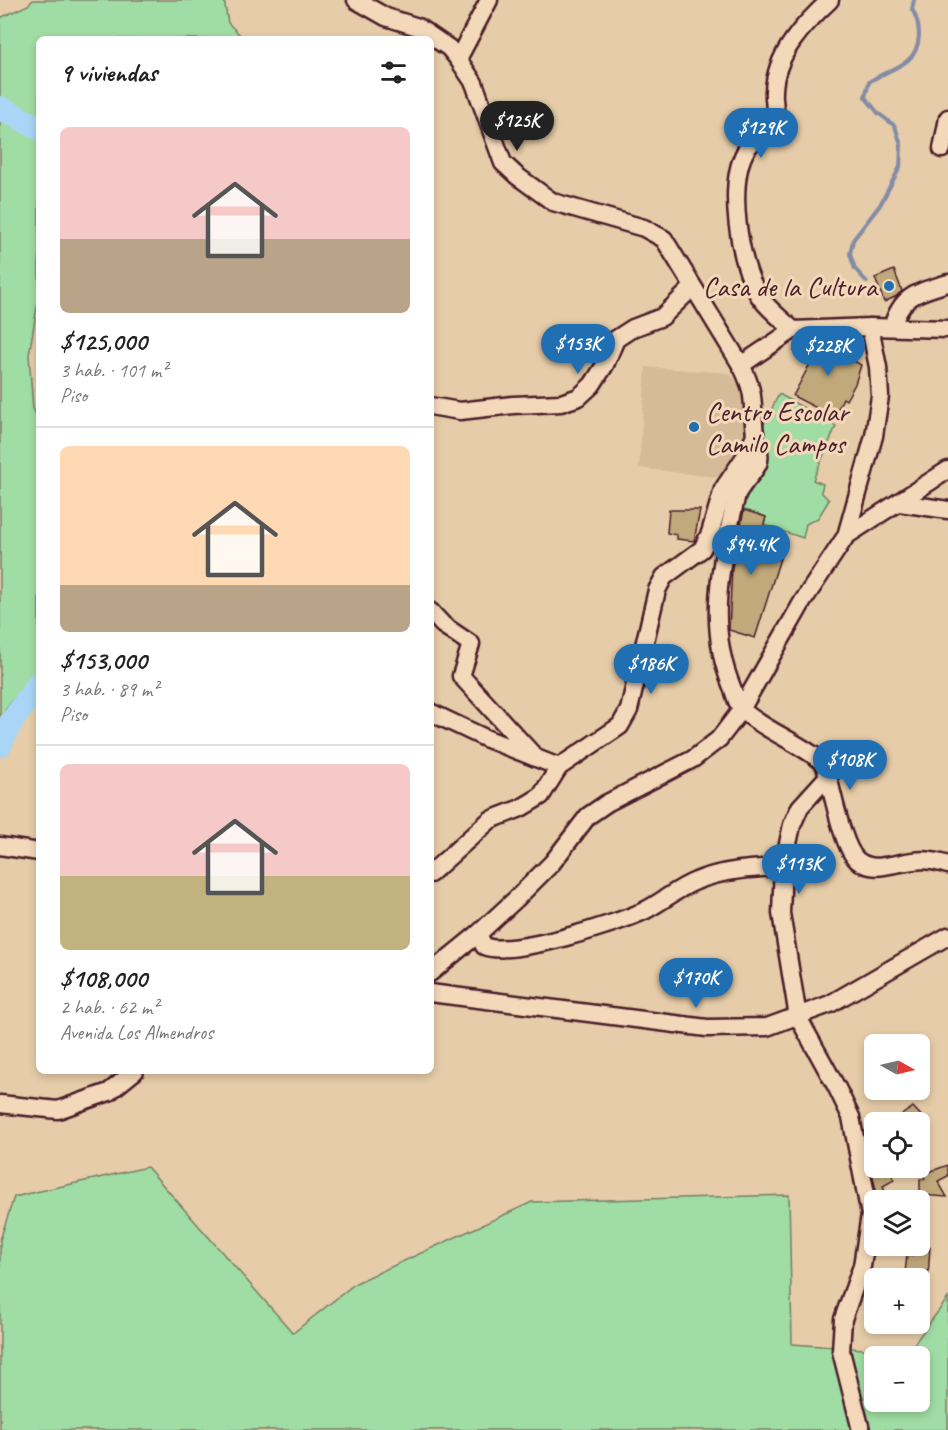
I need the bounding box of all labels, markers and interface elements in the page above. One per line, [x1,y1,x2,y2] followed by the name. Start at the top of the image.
[60,56,157,89] text: 9 viviendas
[377,56,410,89] icon: filters
[475,101,559,152] pin: $125K
[494,108,540,133] text: $125K
[719,108,803,159] pin: $129K
[738,115,784,140] text: $129K
[181,166,289,274] icon: home
[703,269,879,304] place label: Casa de la Cultura
[882,279,896,293] marker: Casa de la Cultura
[536,324,620,375] pin: $153K
[60,325,147,358] text: $125,000
[786,326,870,377] pin: $228K
[555,331,601,356] text: $153K
[805,333,851,358] text: $228K
[60,358,167,383] text: 3 hab. · 101 m²
[60,383,87,408] text: Piso
[706,394,851,461] place label: Centro Escolar Camilo Campos
[687,420,701,434] marker: Centro Escolar Camilo Campos
[181,485,289,593] icon: home
[702,525,800,576] pin: $94.4K
[726,532,776,557] text: $94.4K
[60,644,147,677] text: $153,000
[609,644,693,695] pin: $186K
[628,651,674,676] text: $186K
[60,677,158,702] text: 3 hab. · 89 m²
[60,702,87,727] text: Piso
[808,740,892,791] pin: $108K
[827,747,873,772] text: $108K
[181,803,289,911] icon: home
[757,844,841,895] pin: $113K
[776,851,822,876] text: $113K
[654,958,738,1009] pin: $170K
[60,962,147,995] text: $108,000
[673,965,719,990] text: $170K
[60,995,158,1020] text: 2 hab. · 62 m²
[60,1020,213,1045] text: Avenida Los Almendros
[864,1034,930,1100] north arrow
[864,1034,930,1412] map controls
[864,1112,930,1178] button: locate
[864,1190,930,1256] button: layers
[864,1268,930,1334] button: +
[864,1346,930,1412] button: −

